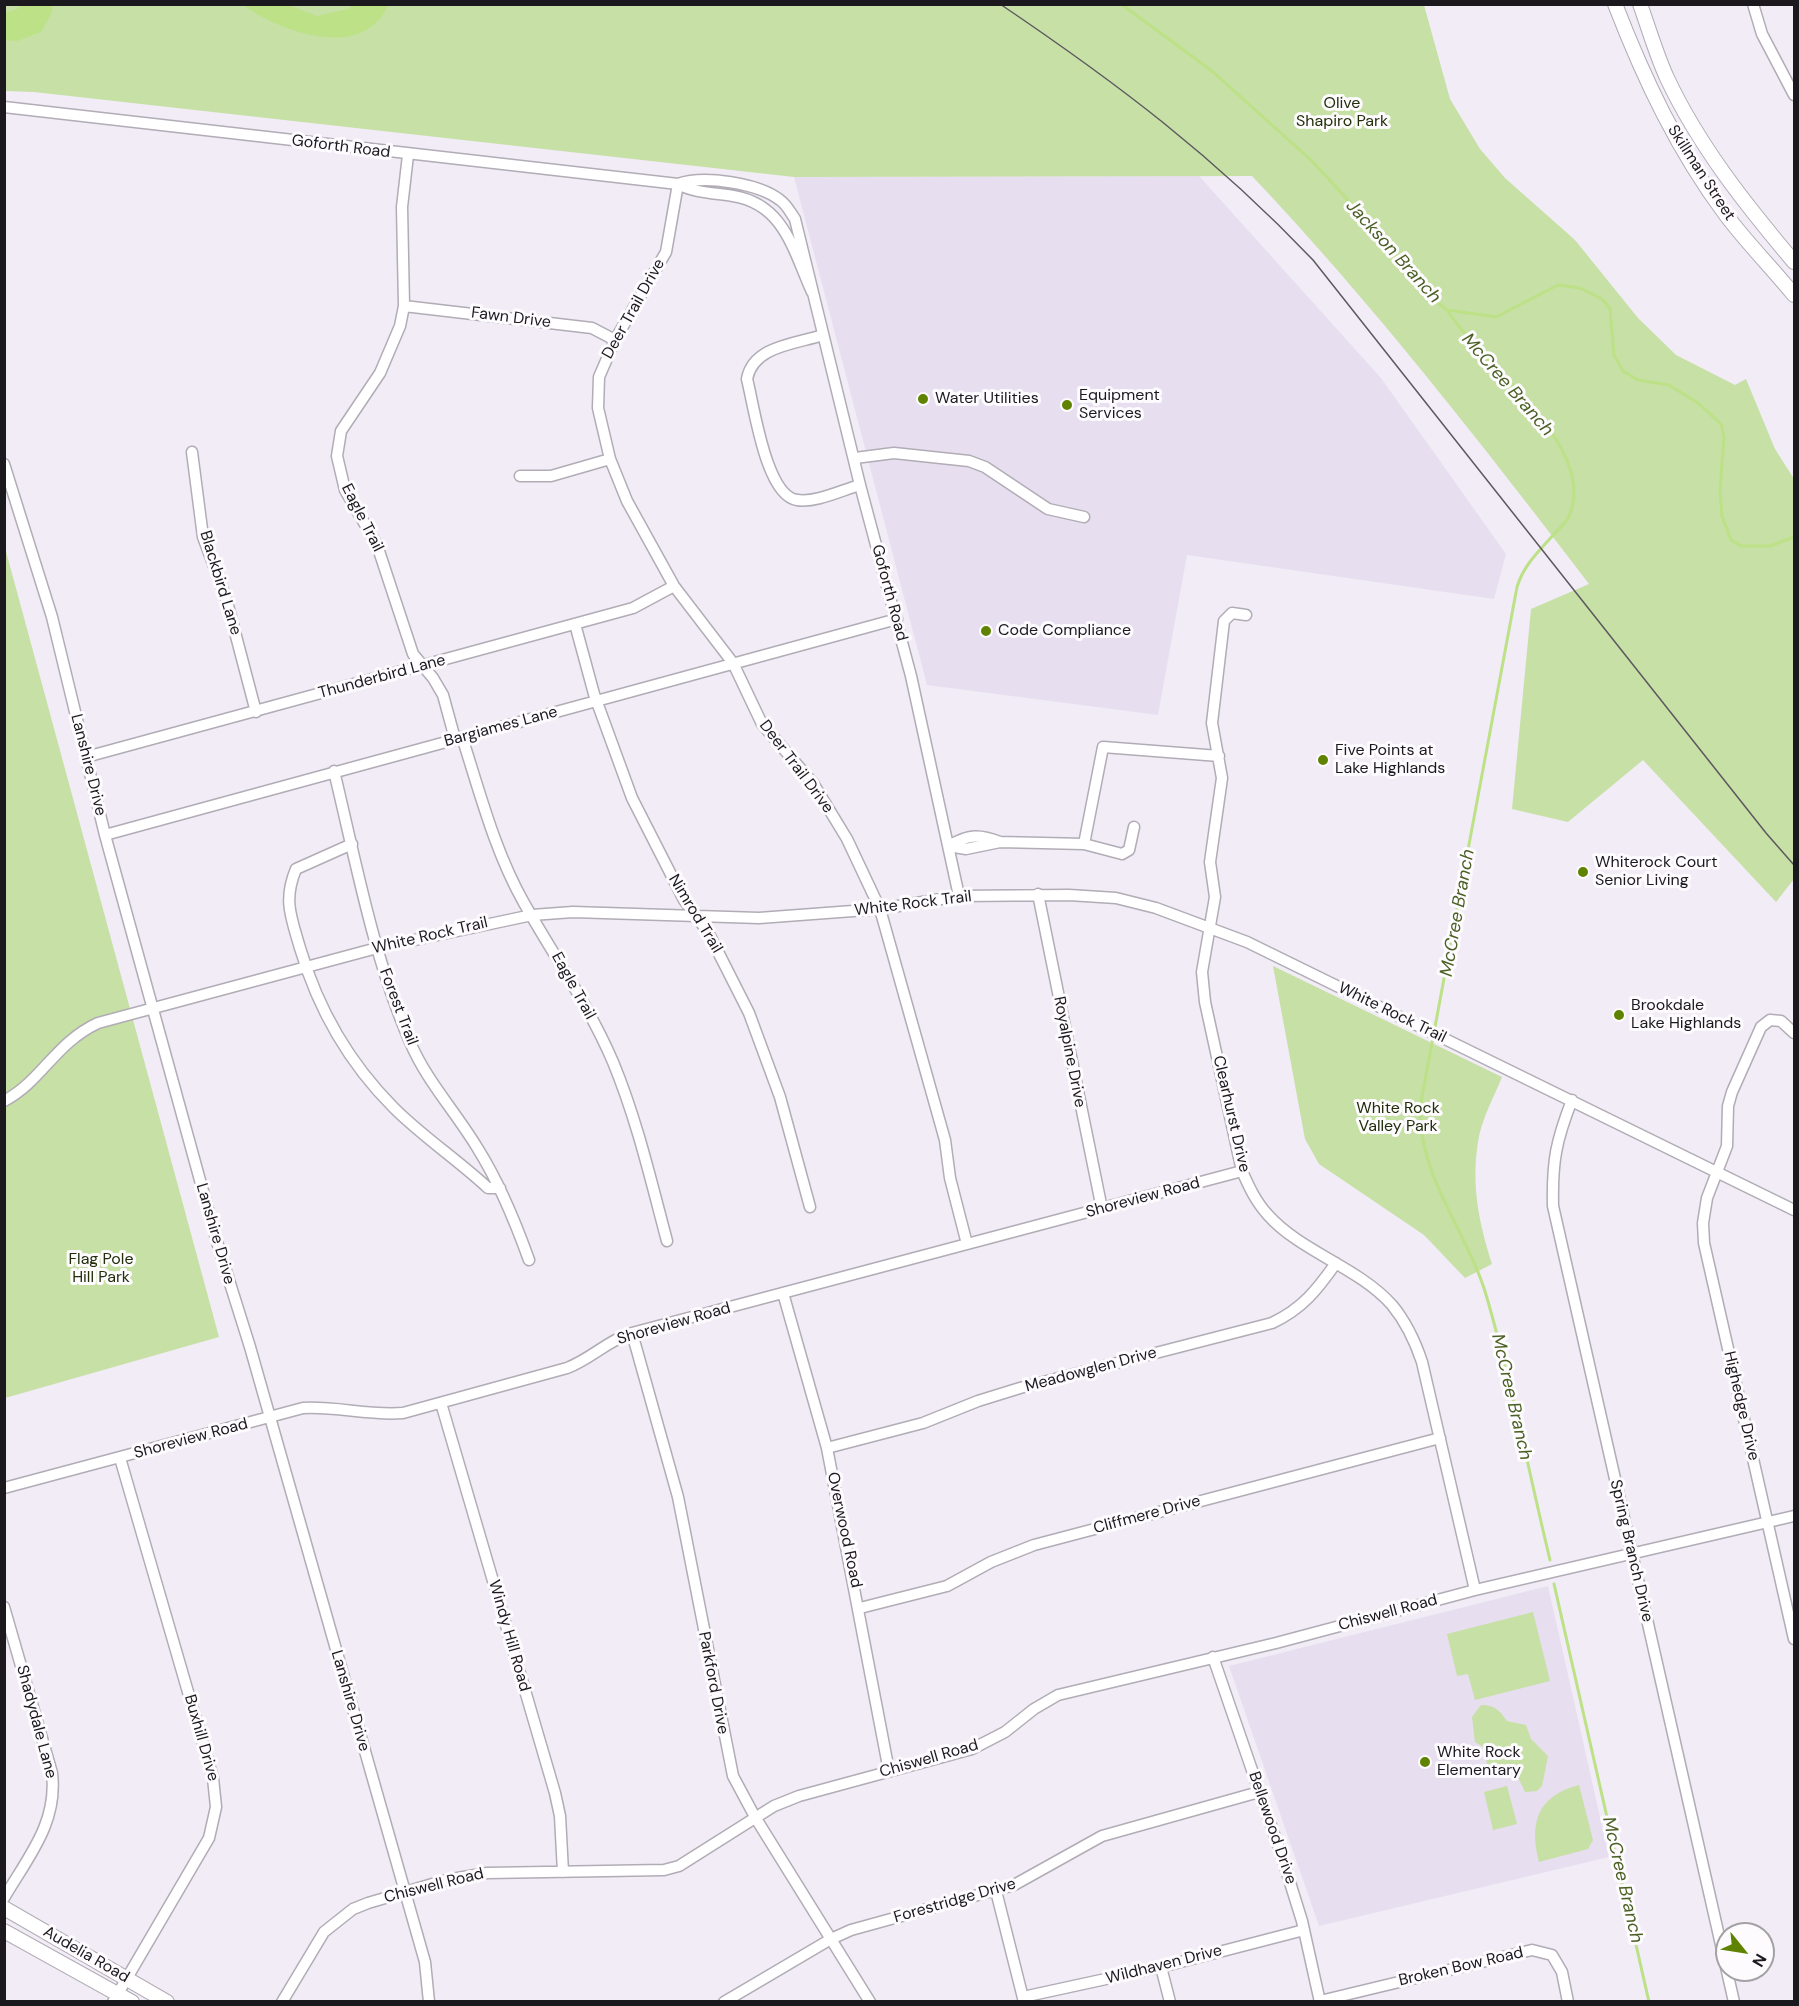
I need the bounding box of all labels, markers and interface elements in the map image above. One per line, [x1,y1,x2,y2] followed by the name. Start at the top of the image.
[1296,94,1388,132] park label: Olive Shapiro Park
[1663,122,1739,224] street label: Skillman Street
[291,131,391,163] street label: Goforth Road
[1341,196,1445,308] water label: Jackson Branch
[599,256,669,362] street label: Deer Trail Drive
[470,304,552,332] street label: Fawn Drive
[1457,329,1557,441] water label: McCree Branch
[1079,386,1160,424] place label: Equipment Services
[935,389,1039,409] place label: Water Utilities
[916,392,930,406] marker: Water Utilities
[1060,398,1074,412] marker: Equipment Services
[337,481,387,555] street label: Eagle Trail
[195,528,245,638] street label: Blackbird Lane
[867,543,911,643] street label: Goforth Road
[998,621,1131,641] place label: Code Compliance
[979,624,993,638] marker: Code Compliance
[316,651,448,703] street label: Thunderbird Lane
[442,703,560,751] street label: Bargiames Lane
[66,712,110,818] street label: Lanshire Drive
[755,717,837,817] street label: Deer Trail Drive
[1335,741,1445,779] place label: Five Points at Lake Highlands
[1316,753,1330,767] marker: Five Points at Lake Highlands
[1436,848,1480,978] water label: McCree Branch
[1595,853,1718,891] place label: Whiterock Court Senior Living
[1576,865,1590,879] marker: Whiterock Court Senior Living
[664,871,726,957] street label: Nimrod Trail
[853,887,973,921] street label: White Rock Trail
[370,913,490,959] street label: White Rock Trail
[547,949,599,1023] street label: Eagle Trail
[375,966,421,1048] street label: Forest Trail
[1335,979,1449,1047] street label: White Rock Trail
[1049,995,1089,1109] street label: Royalpine Drive
[1631,996,1741,1034] place label: Brookdale Lake Highlands
[1612,1008,1626,1022] marker: Brookdale Lake Highlands
[1208,1054,1254,1174] street label: Clearhurst Drive
[1356,1099,1440,1137] park label: White Rock Valley Park
[1084,1174,1202,1222] street label: Shoreview Road
[191,1181,239,1287] street label: Lanshire Drive
[69,1250,133,1288] park label: Flag Pole Hill Park
[615,1299,733,1349] street label: Shoreview Road
[1486,1332,1536,1462] water label: McCree Branch
[1023,1343,1159,1397] street label: Meadowglen Drive
[1719,1349,1763,1463] street label: Highedge Drive
[132,1415,250,1463] street label: Shoreview Road
[822,1470,866,1590] street label: Overwood Road
[1605,1478,1657,1624] street label: Spring Branch Drive
[1091,1491,1203,1539] street label: Cliffmere Drive
[484,1578,534,1694] street label: Windy Hill Road
[1336,1591,1440,1635] street label: Chiswell Road
[694,1630,732,1736] street label: Parkford Drive
[326,1648,374,1754] street label: Lanshire Drive
[12,1663,60,1781] street label: Shadydale Lane
[179,1693,223,1783] street label: Buxhill Drive
[877,1736,981,1782] street label: Chiswell Road
[1437,1743,1521,1781] place label: White Rock Elementary
[1418,1755,1432,1769] marker: White Rock Elementary
[1244,1769,1300,1887] street label: Bellewood Drive
[1597,1815,1647,1945] water label: McCree Branch
[382,1864,486,1908] street label: Chiswell Road
[892,1874,1018,1928] street label: Forestridge Drive
[1715,1922,1775,1982] north arrow
[39,1923,133,1987] street label: Audelia Road
[1104,1941,1224,1989] street label: Wildhaven Drive
[1397,1943,1525,1991] street label: Broken Bow Road
[1747,1950,1771,1971] text: N

